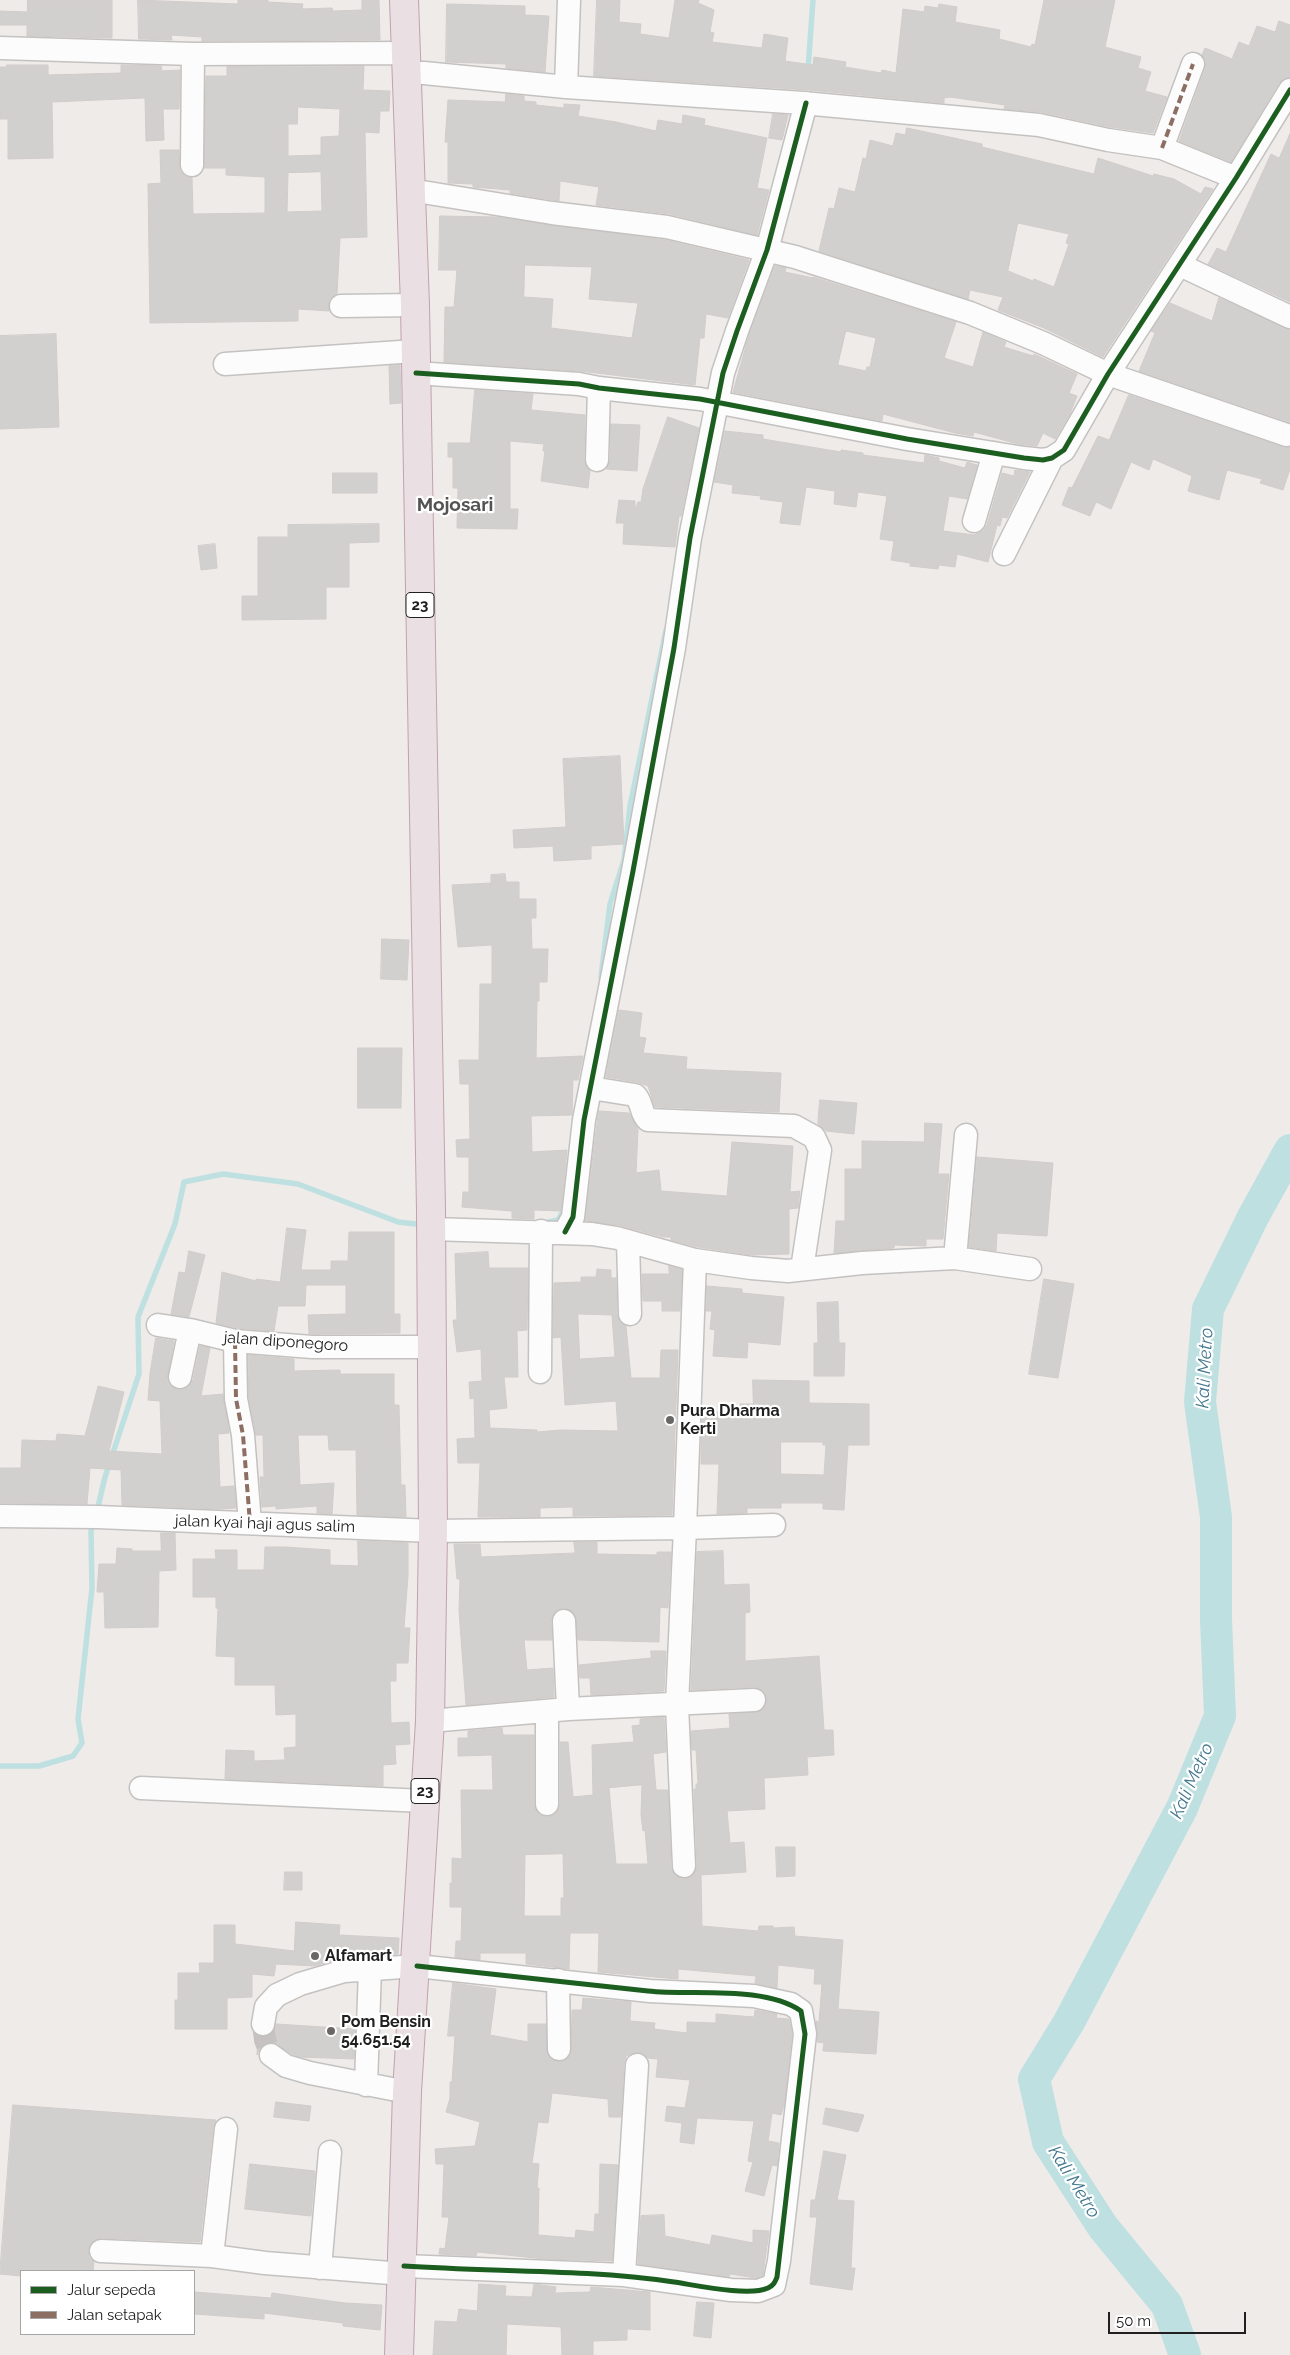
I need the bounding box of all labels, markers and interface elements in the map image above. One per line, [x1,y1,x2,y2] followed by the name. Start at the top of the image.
[417,494,493,516] district label: Mojosari
[406,592,434,618] road number: 23
[1192,1327,1218,1409] water label: Kali Metro
[223,1328,349,1356] street label: jalan diponegoro
[680,1401,780,1439] place label: Pura Dharma Kerti
[664,1414,676,1426] marker: Pura Dharma Kerti
[175,1511,355,1537] street label: jalan kyai haji agus salim
[1166,1740,1218,1822] water label: Kali Metro
[411,1778,439,1804] road number: 23
[325,1946,392,1966] place label: Alfamart
[309,1950,321,1962] marker: Alfamart
[341,2012,431,2050] place label: Pom Bensin 54.651.54
[325,2025,337,2037] marker: Pom Bensin 54.651.54
[1043,2142,1105,2222] water label: Kali Metro
[20,2270,195,2335] legend
[67,2281,156,2299] text: Jalur sepeda
[1110,2302,1248,2334] scale bar
[67,2306,162,2324] text: Jalan setapak
[1116,2312,1151,2330] text: 50 m

